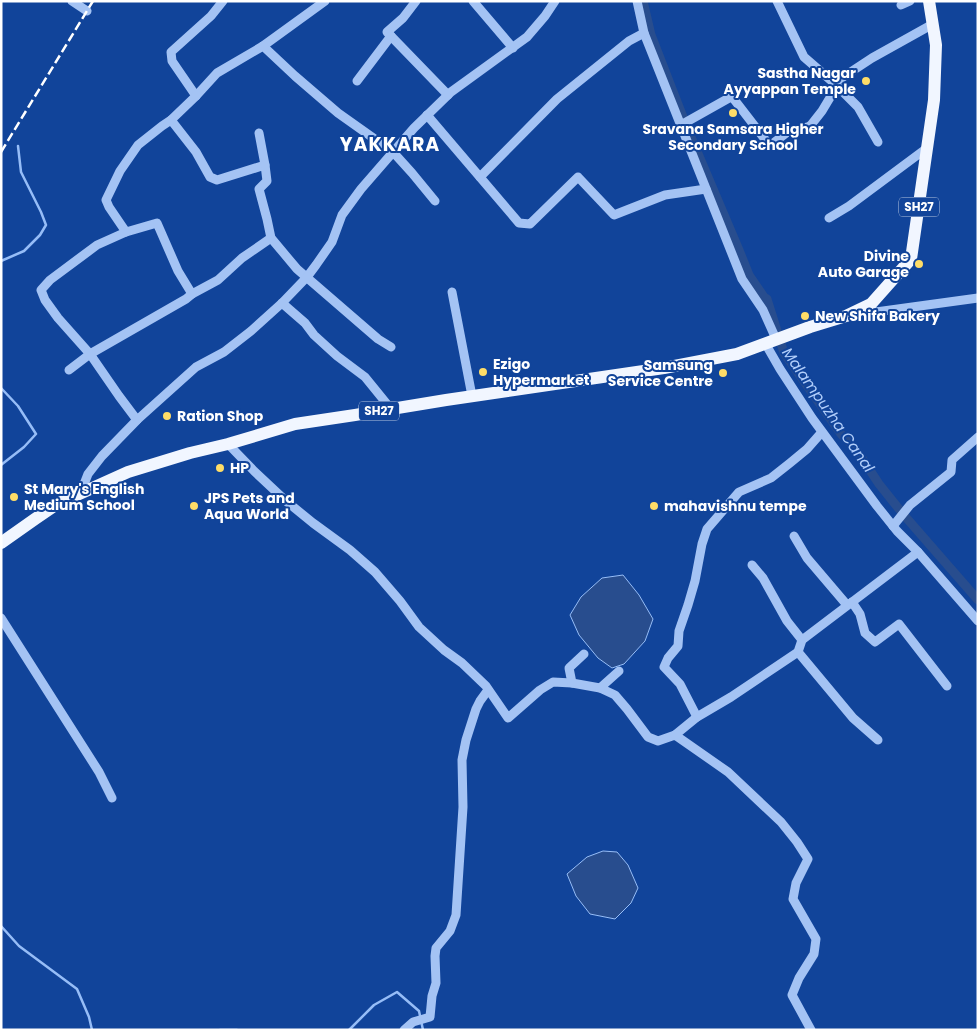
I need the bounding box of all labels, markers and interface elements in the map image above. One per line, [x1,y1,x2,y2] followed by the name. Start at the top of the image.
[724,63,856,99] place label: Sastha Nagar Ayyappan Temple
[860,75,872,87] marker: Sastha Nagar Ayyappan Temple
[727,107,739,119] marker: Sravana Samsara Higher Secondary School
[643,119,823,155] place label: Sravana Samsara Higher Secondary School
[340,131,440,158] district label: YAKKARA
[899,198,939,216] road number: SH27
[818,246,909,282] place label: Divine Auto Garage
[913,258,925,270] marker: Divine Auto Garage
[815,306,940,326] place label: New Shifa Bakery
[799,310,811,322] marker: New Shifa Bakery
[777,343,880,477] water label: Malampuzha Canal
[493,354,590,390] place label: Ezigo Hypermarket
[608,355,713,391] place label: Samsung Service Centre
[477,366,489,378] marker: Ezigo Hypermarket
[717,367,729,379] marker: Samsung Service Centre
[359,402,399,421] road number: SH27
[177,406,264,426] place label: Ration Shop
[161,410,173,422] marker: Ration Shop
[230,458,249,478] place label: HP
[214,462,226,474] marker: HP
[24,479,144,515] place label: St Mary's English Medium School
[204,488,295,524] place label: JPS Pets and Aqua World
[8,491,20,503] marker: St Mary's English Medium School
[664,496,807,516] place label: mahavishnu tempe
[188,500,200,512] marker: JPS Pets and Aqua World
[648,500,660,512] marker: mahavishnu tempe

